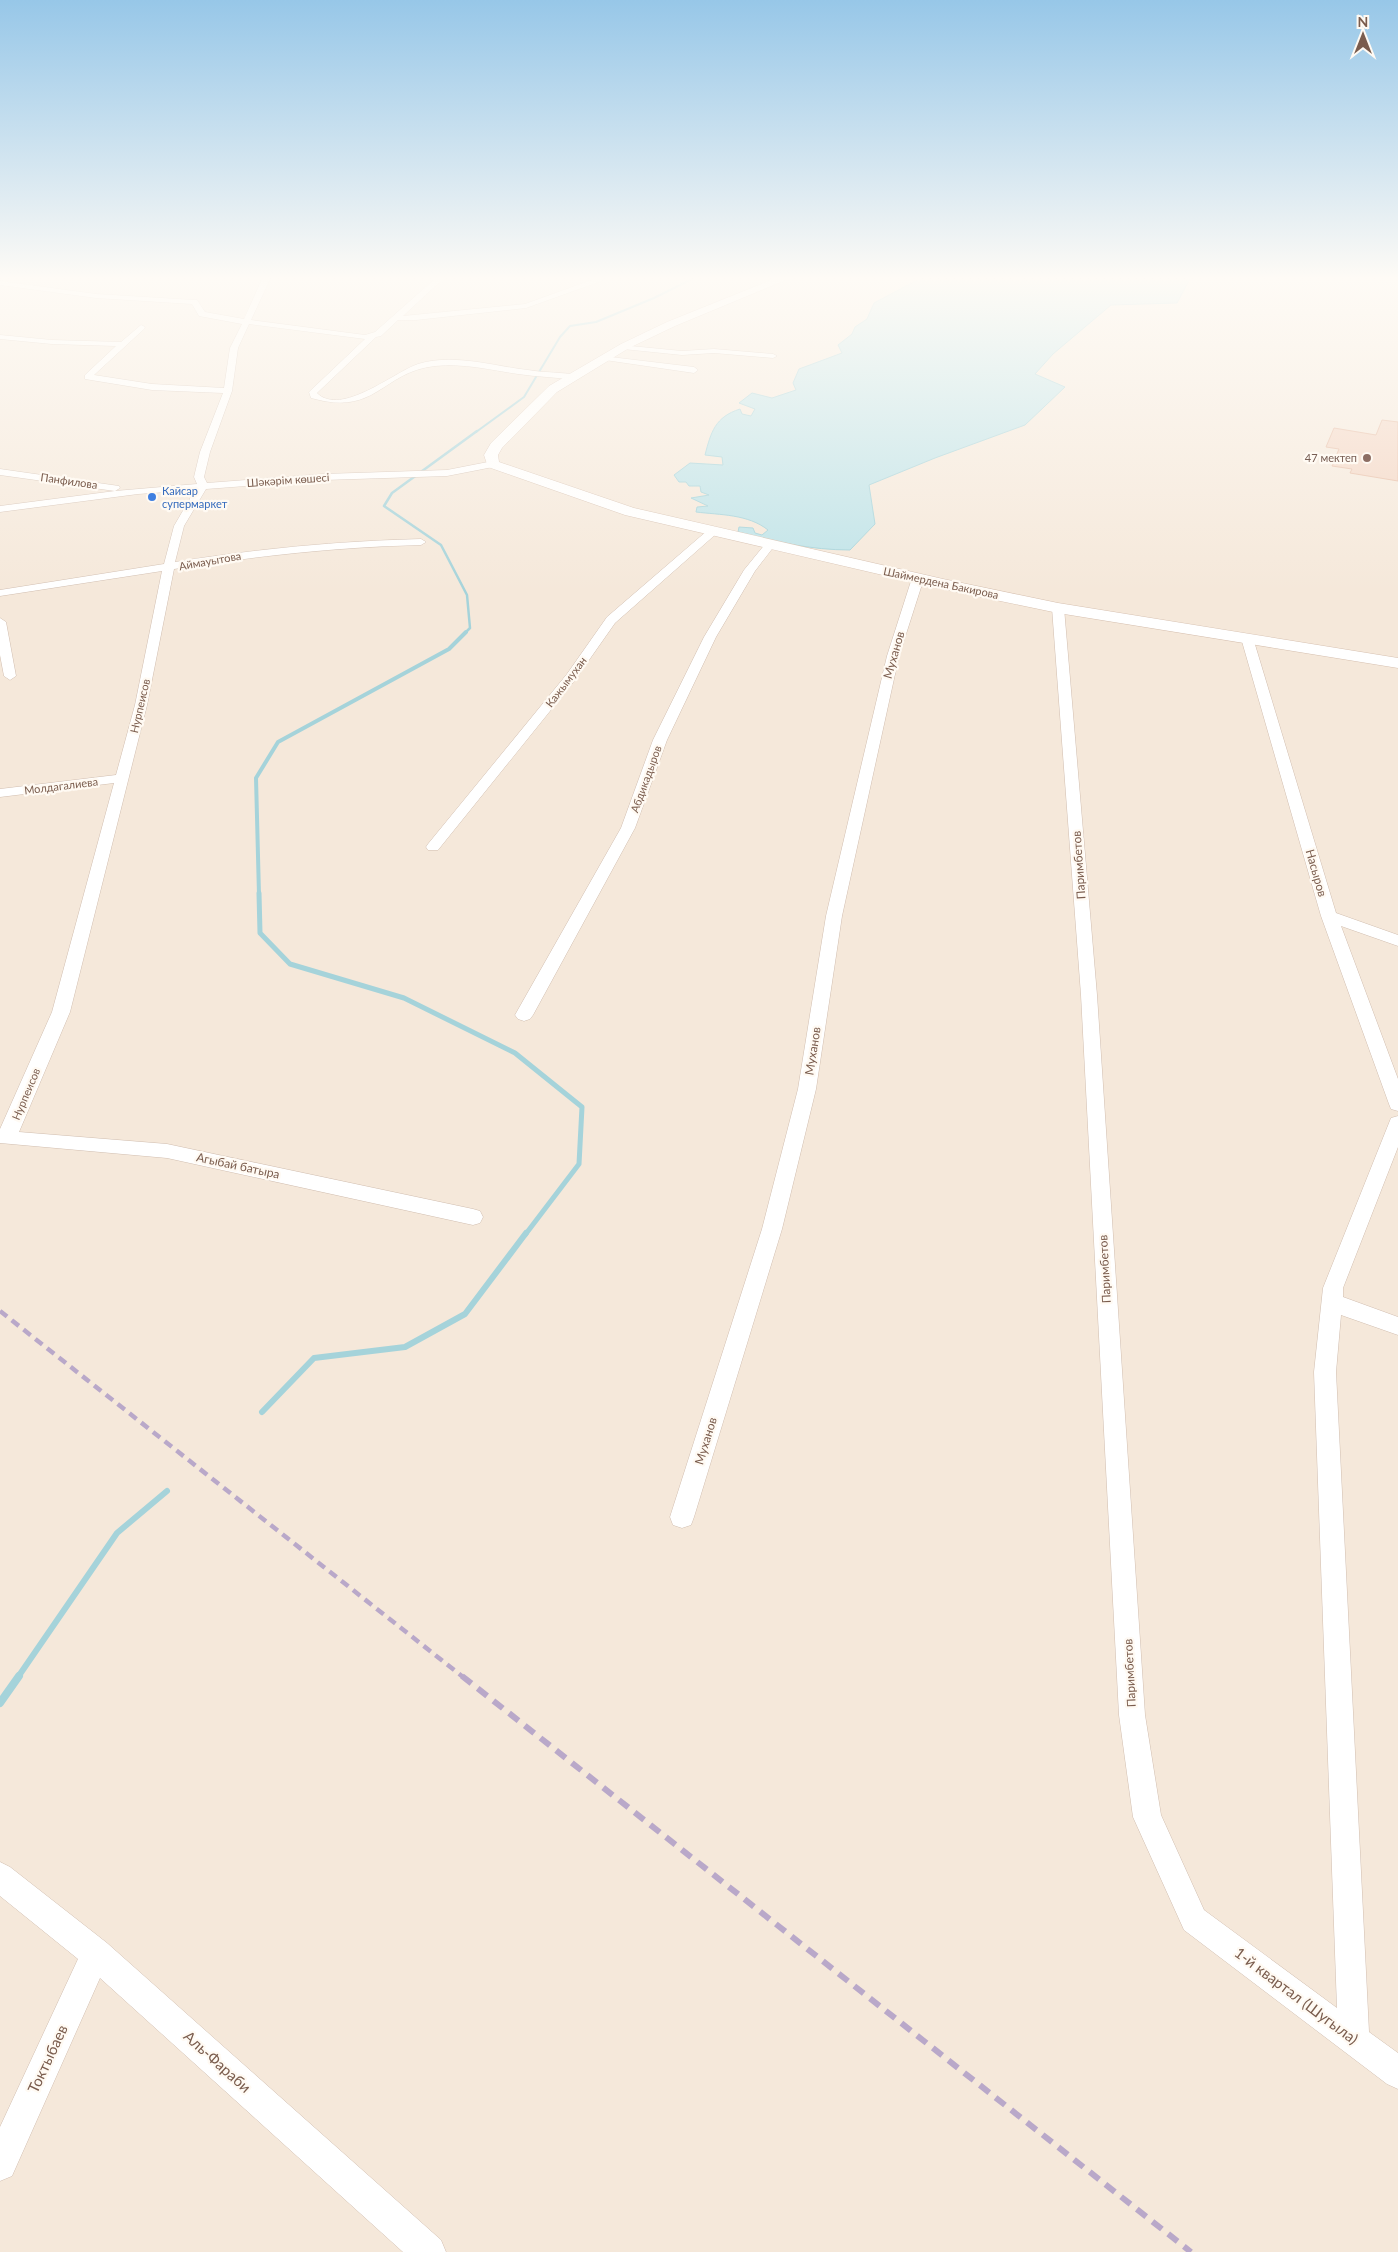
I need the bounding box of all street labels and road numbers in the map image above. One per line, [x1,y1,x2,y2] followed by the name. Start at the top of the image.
[40,470,98,491] street label: Панфилова
[246,470,330,489] street label: Шәкәрім көшесі
[178,549,242,572] street label: Аймауытова
[882,564,1000,601] street label: Шаймердена Бакирова
[880,629,907,680] street label: Муханов
[542,654,589,710] street label: Кажымухан
[127,677,152,734] street label: Нурпеисов
[627,744,664,814] street label: Абдикадыров
[23,775,99,796] street label: Молдагалиева
[1069,830,1088,900] street label: Паримбетов
[1303,847,1330,898] street label: Насыров
[801,1026,824,1076] street label: Муханов
[9,1066,42,1122] street label: Нурпеисов
[195,1149,281,1182] street label: Агыбай батыра
[1095,1234,1114,1304] street label: Паримбетов
[691,1415,720,1466] street label: Муханов
[1120,1638,1139,1708] street label: Паримбетов
[1231,1943,1362,2047] street label: 1-й квартал (Шугыла)
[23,2022,71,2096] street label: Токтыбаев
[180,2027,255,2096] street label: Аль-Фараби

